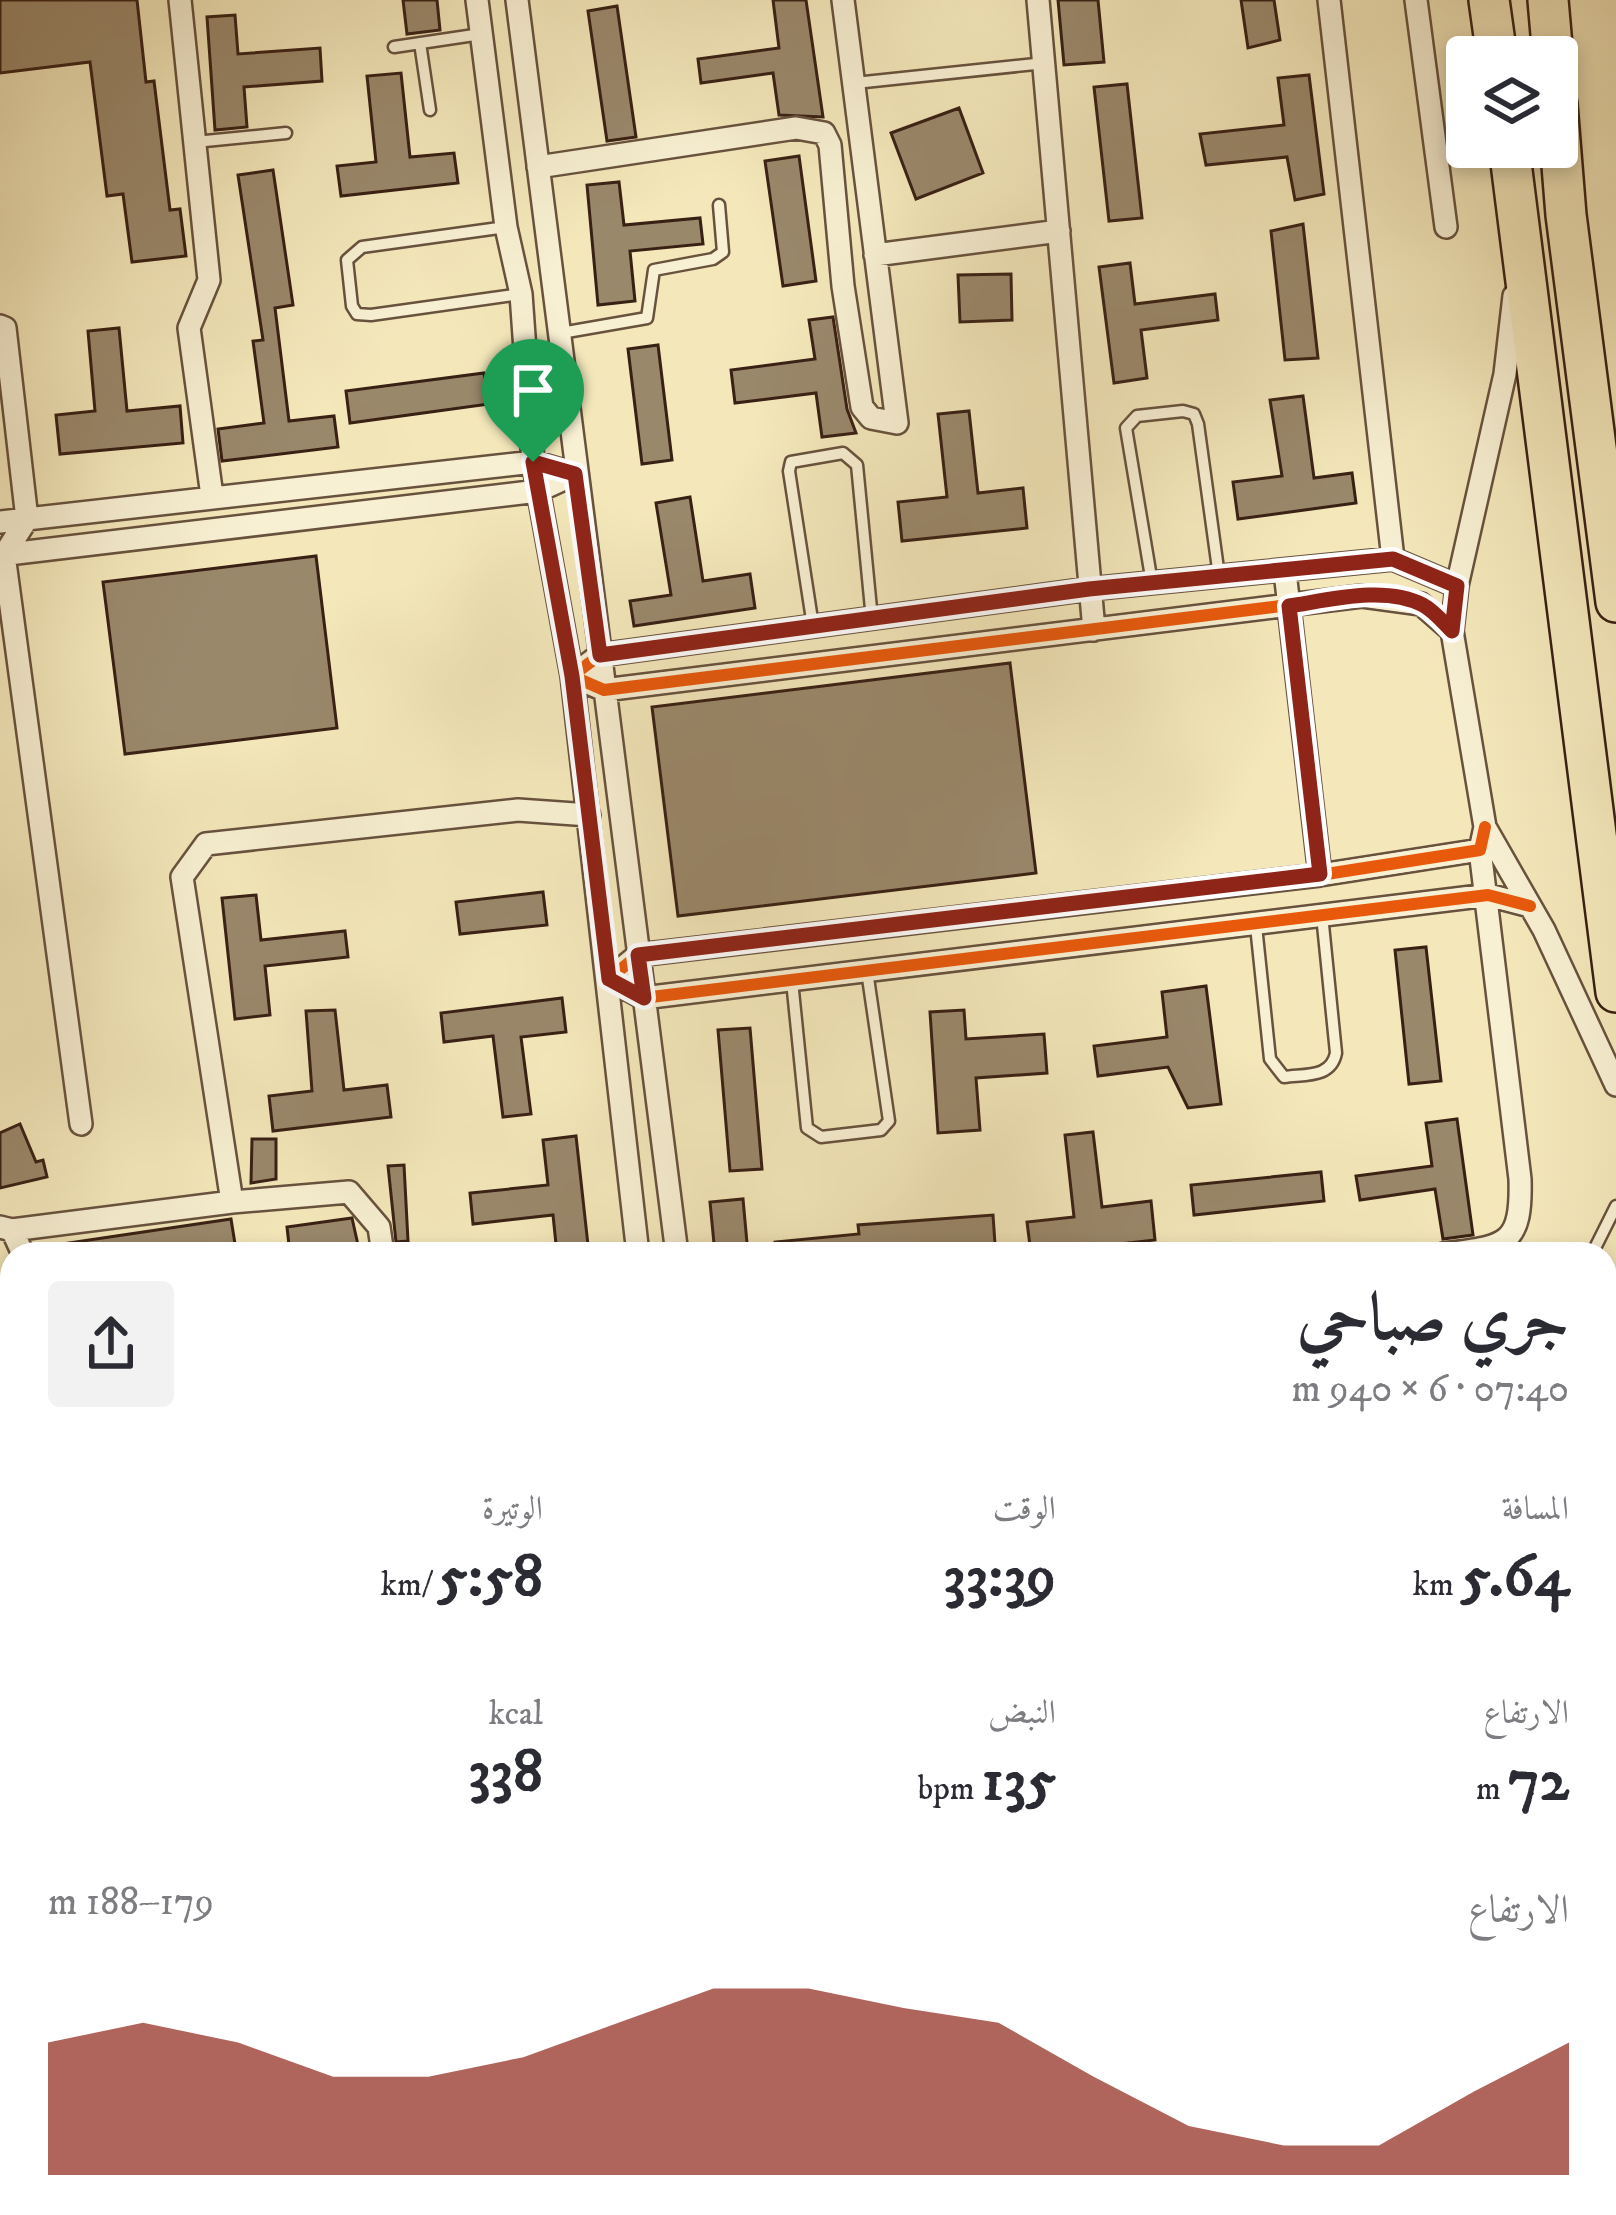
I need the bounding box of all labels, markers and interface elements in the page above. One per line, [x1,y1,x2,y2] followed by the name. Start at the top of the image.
[1446,36,1578,168] map controls
[1446,36,1578,168] button: layers
[482,339,584,462] pin
[500,357,566,423] icon: arrive
[1297,1279,1569,1361] text: جري صباحي
[48,1281,174,1407] button: share
[1292,1365,1569,1414] text: 07:40 · 6 × 940 m
[482,1489,543,1530] text: الوتيرة
[993,1489,1056,1530] text: الوقت
[1502,1489,1569,1530] text: المسافة
[438,1540,543,1615] text: 5:58
[943,1540,1056,1615] text: 33:39
[1461,1540,1569,1615] text: 5.64
[381,1565,438,1606] text: /km
[1413,1565,1461,1606] text: km
[988,1693,1056,1734] text: النبض
[1483,1693,1569,1734] text: الارتفاع
[489,1694,543,1735] text: kcal
[468,1735,543,1810] text: 338
[982,1744,1056,1819] text: 135
[1508,1744,1569,1819] text: 72
[918,1769,982,1810] text: bpm
[1476,1769,1508,1810] text: m
[48,1878,214,1927] text: 179–188 m
[1468,1886,1569,1935] text: الارتفاع

